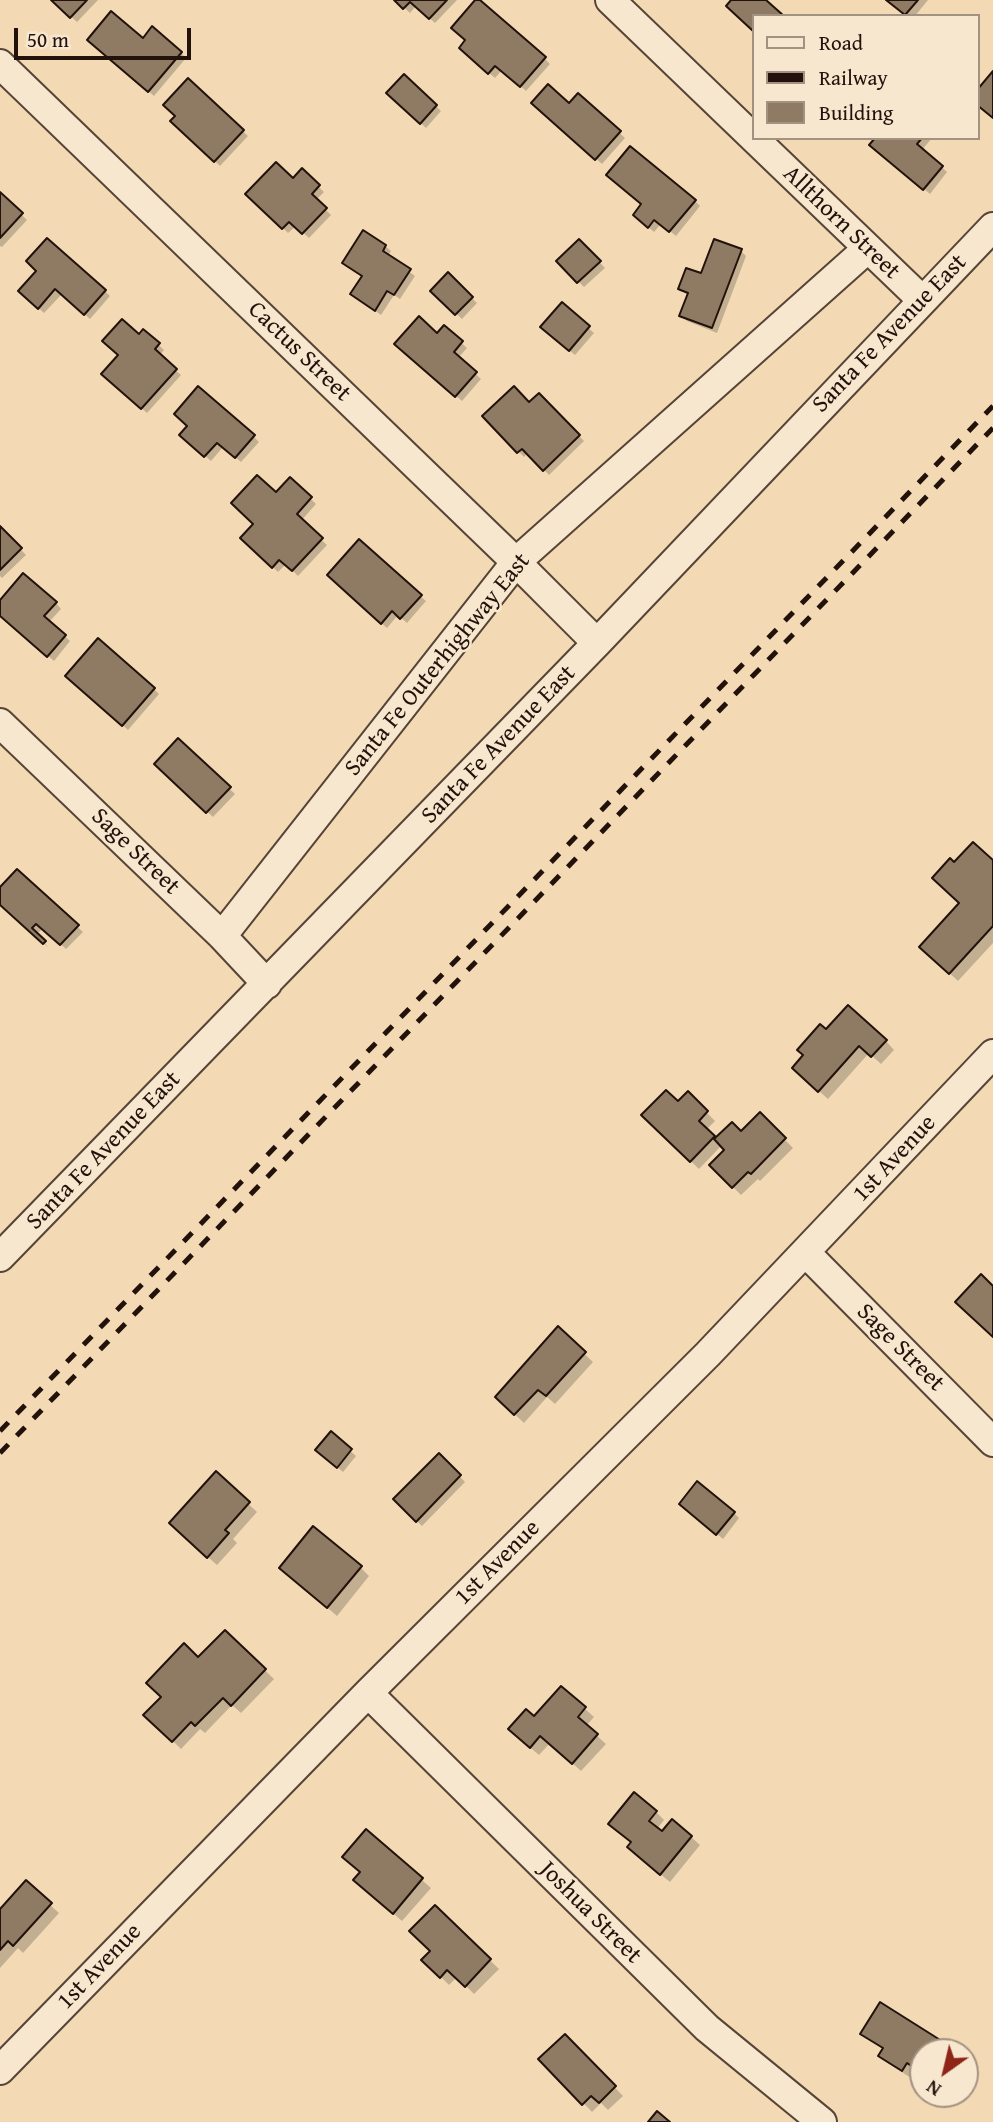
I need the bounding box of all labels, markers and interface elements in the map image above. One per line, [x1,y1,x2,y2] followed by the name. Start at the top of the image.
[18,14,194,58] scale bar
[752,14,979,140] legend
[27,24,69,55] text: 50 m
[819,27,863,58] text: Road
[819,62,888,93] text: Railway
[819,97,893,128] text: Building
[776,160,906,286] street label: Allthorn Street
[807,249,973,419] street label: Santa Fe Avenue East
[242,296,356,408] street label: Cactus Street
[339,548,537,782] street label: Santa Fe Outerhighway East
[416,660,582,830] street label: Santa Fe Avenue East
[85,803,185,901] street label: Sage Street
[21,1066,187,1236] street label: Santa Fe Avenue East
[847,1109,943,1209] street label: 1st Avenue
[850,1298,950,1398] street label: Sage Street
[449,1514,547,1612] street label: 1st Avenue
[533,1856,647,1970] street label: Joshua Street
[52,1918,148,2016] street label: 1st Avenue
[909,2038,979,2108] north arrow
[920,2074,946,2104] text: N

